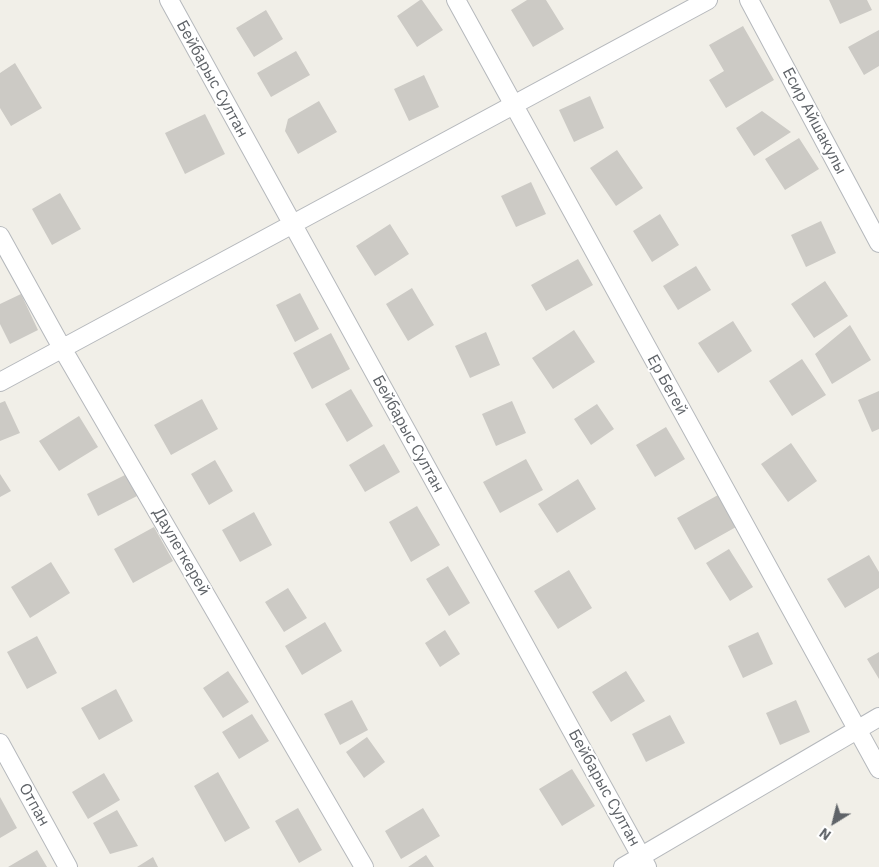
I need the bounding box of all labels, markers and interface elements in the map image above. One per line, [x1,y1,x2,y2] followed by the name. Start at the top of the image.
[172,17,252,141] street label: Бейбарыс Султан
[778,64,850,178] street label: Есир Айшакулы
[643,351,691,419] street label: Ер Бегей
[368,372,448,496] street label: Бейбарыс Султан
[148,505,214,599] street label: Даулеткерей
[564,726,644,850] street label: Бейбарыс Султан
[14,780,54,830] street label: Отпан
[809,797,859,847] north arrow
[816,824,835,844] text: N

